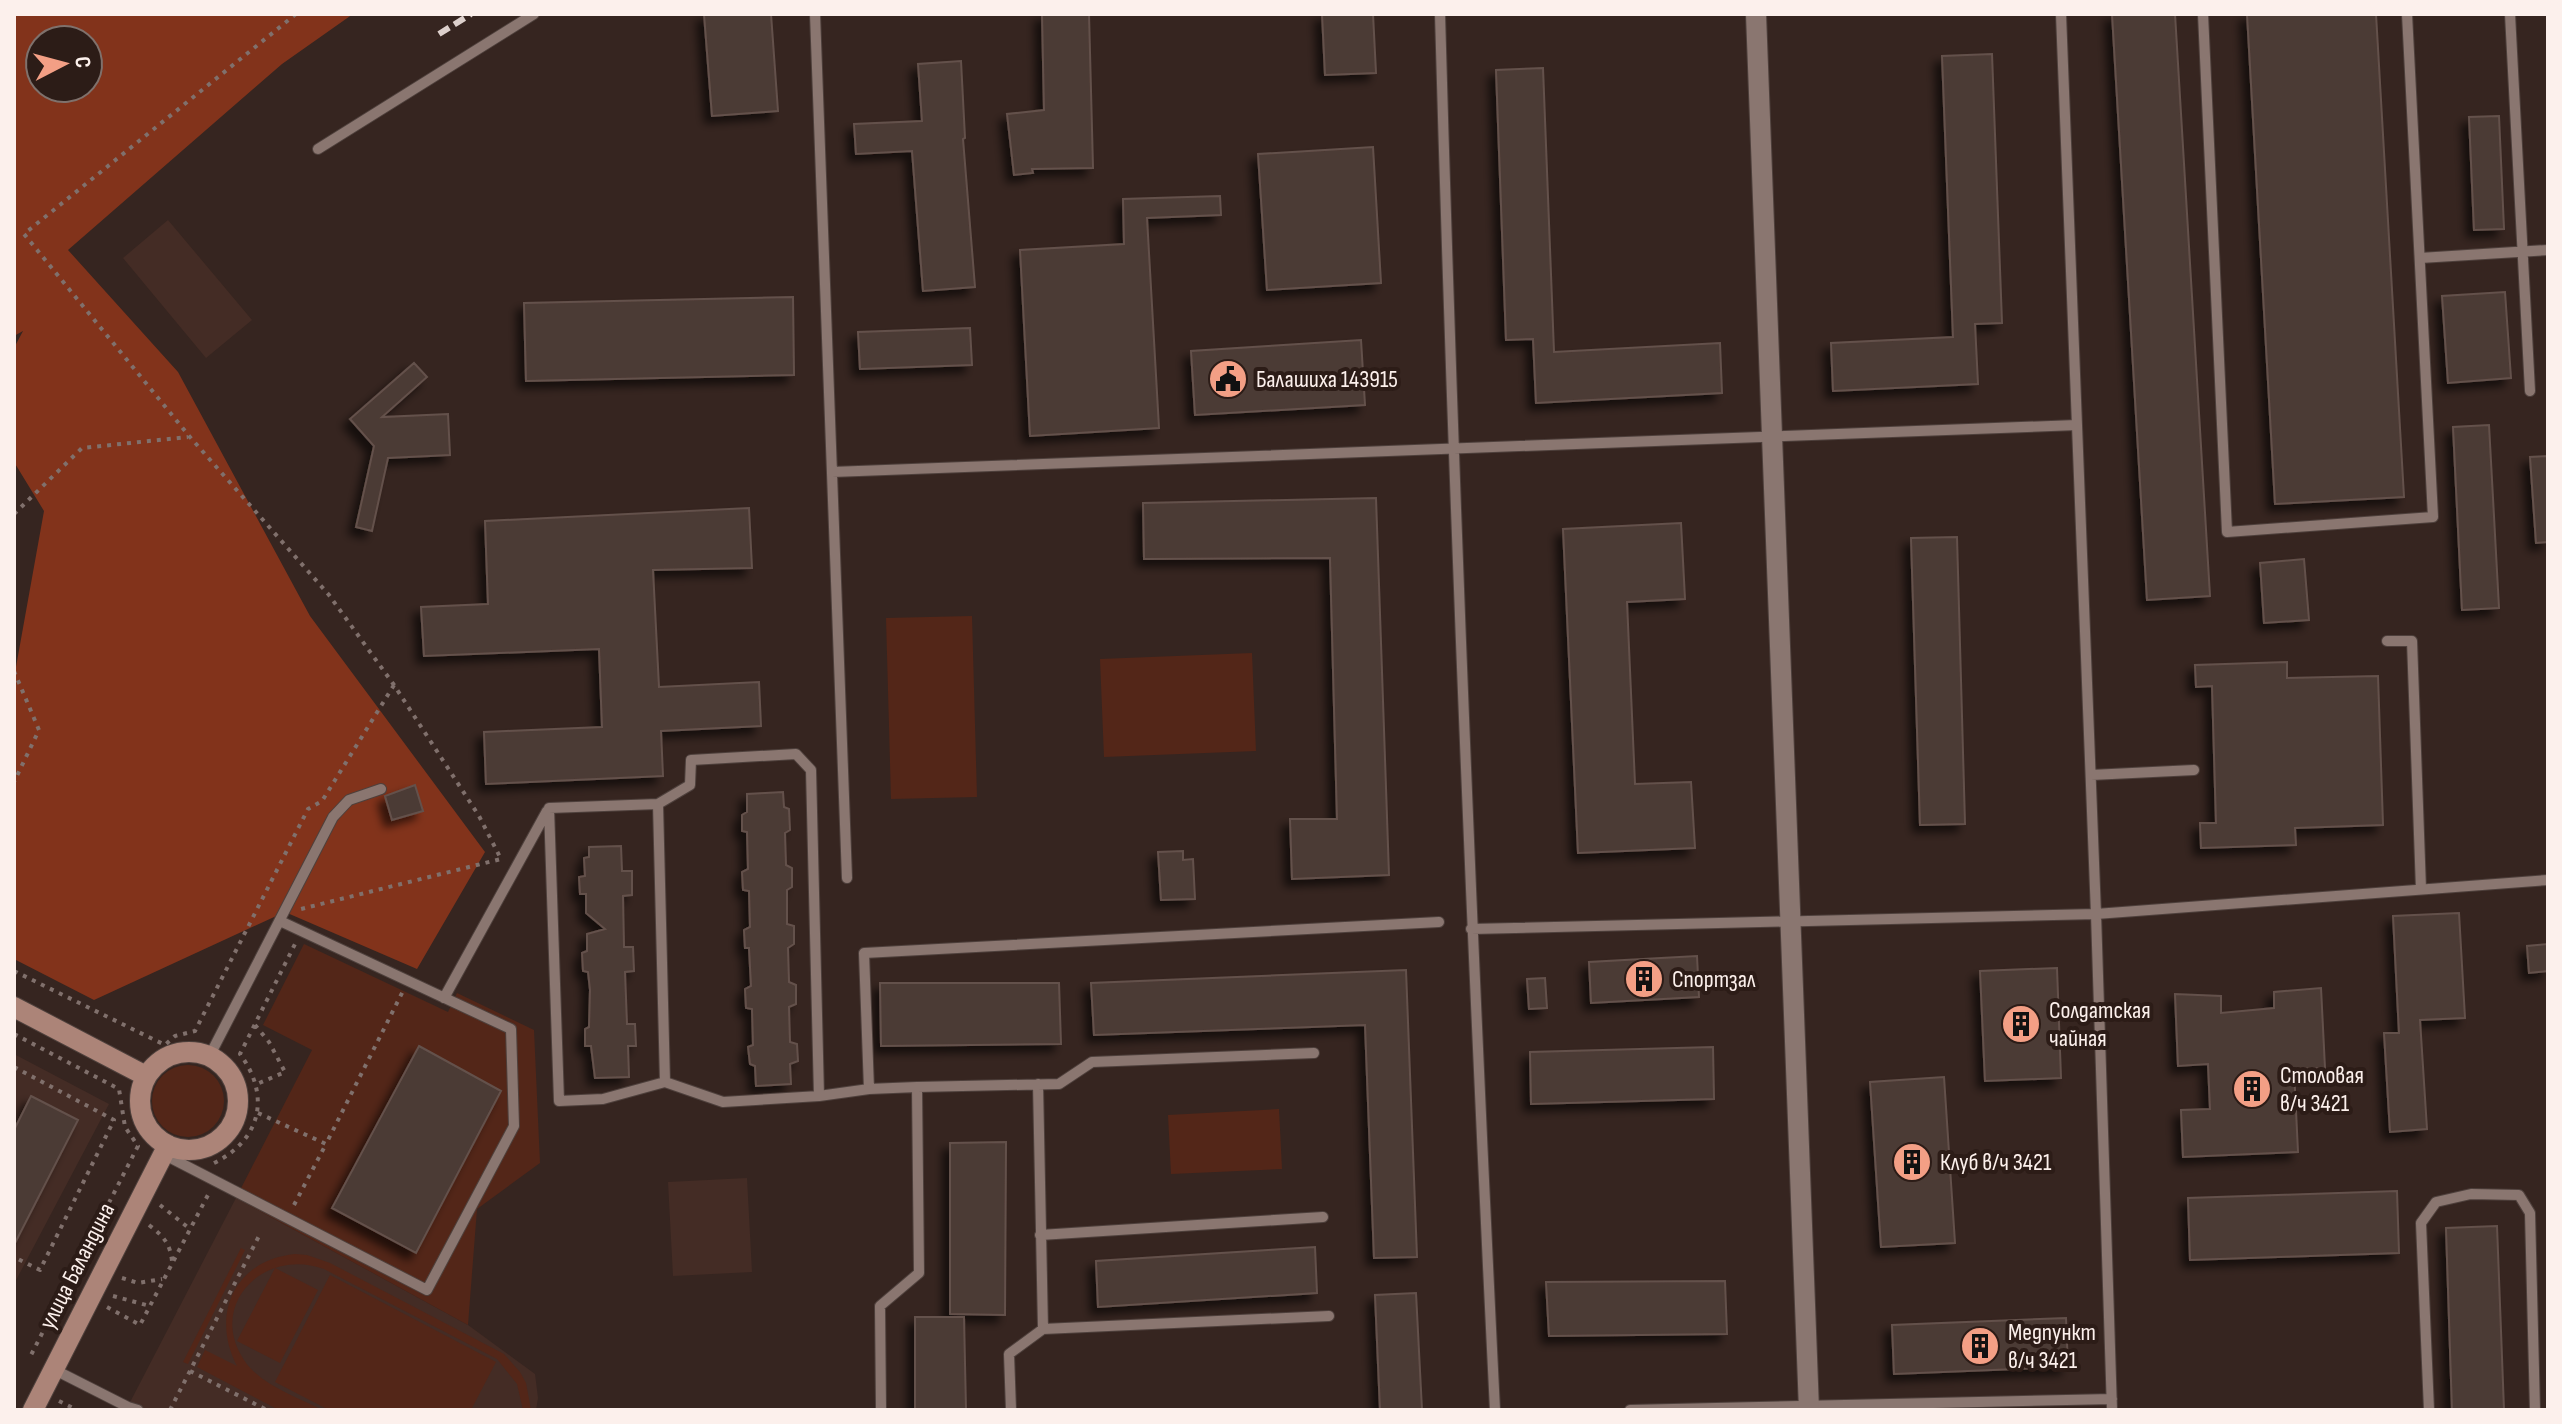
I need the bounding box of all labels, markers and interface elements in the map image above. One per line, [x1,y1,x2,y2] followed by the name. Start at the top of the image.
[24,24,104,104] north arrow
[68,55,96,69] text: С
[1207,358,1249,400] public building icon: Балашиха 143915
[1256,365,1398,394] place label: Балашиха 143915
[1623,958,1665,1000] building icon: Спортзал
[1672,965,1756,994] place label: Спортзал
[2049,996,2151,1053] place label: Солдатская чайная
[2000,1003,2042,1045] building icon: Солдатская чайная
[2280,1061,2364,1118] place label: Столовая в/ч 3421
[2231,1068,2273,1110] building icon: Столовая в/ч 3421
[1891,1141,1933,1183] building icon: Клуб в/ч 3421
[1940,1148,2052,1177] place label: Клуб в/ч 3421
[33,1198,121,1334] street label: улица Баландина
[2008,1318,2096,1375] place label: Медпункт в/ч 3421
[1959,1325,2001,1367] building icon: Медпункт в/ч 3421

